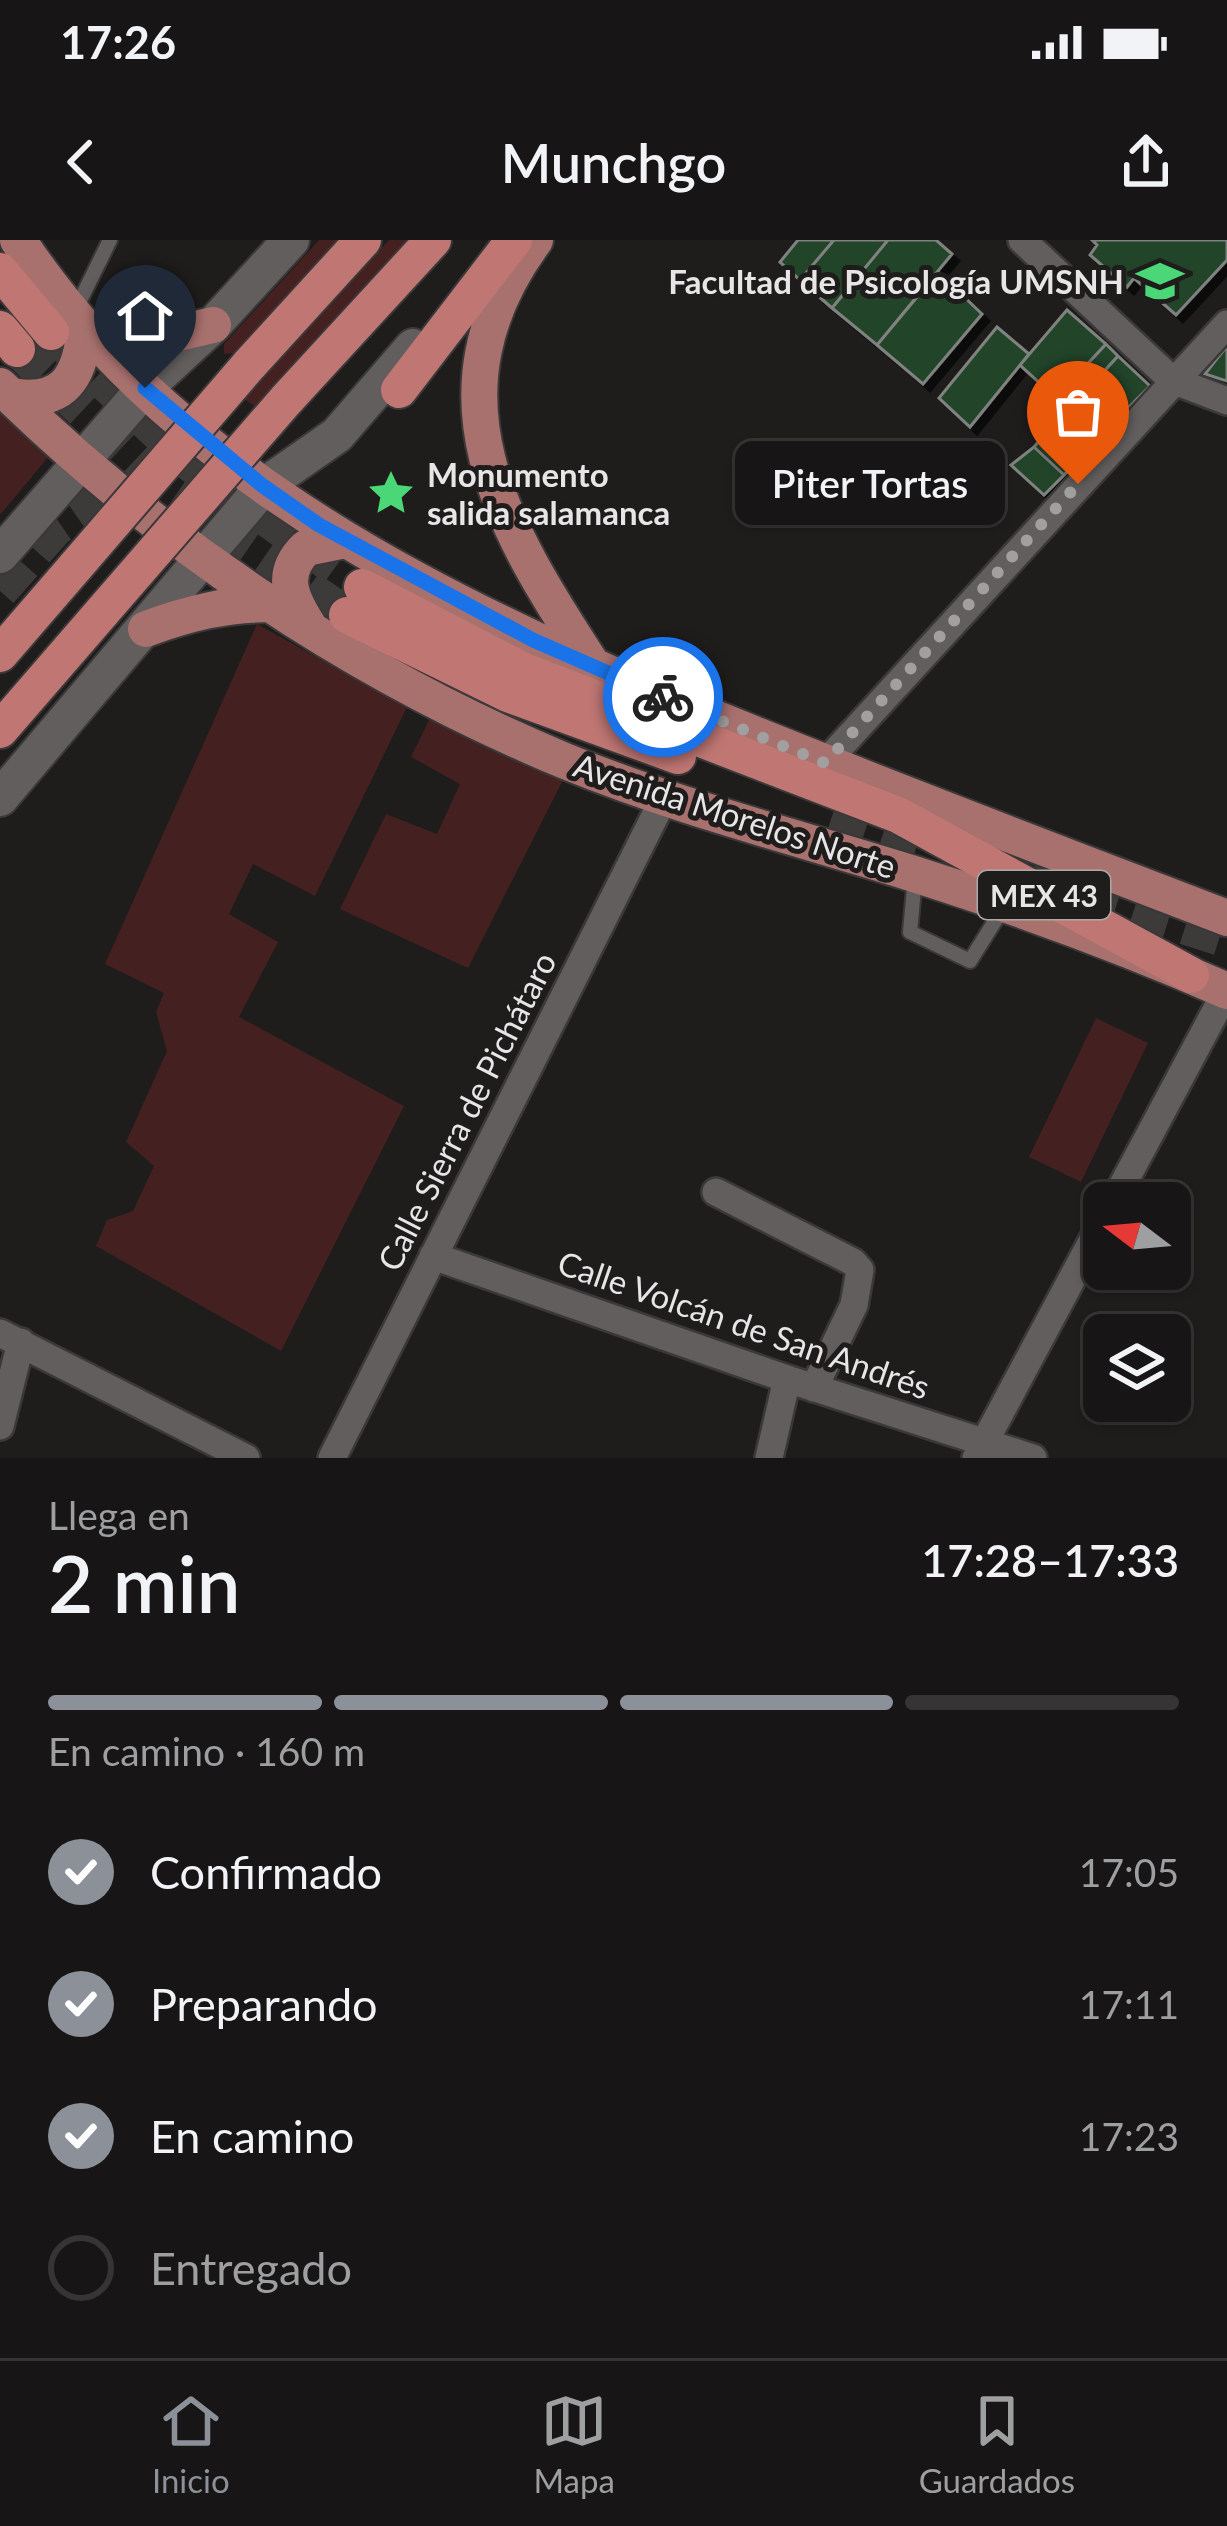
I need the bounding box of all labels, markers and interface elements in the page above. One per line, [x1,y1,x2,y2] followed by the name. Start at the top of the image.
[60,15,176,69] text: 17:26
[48,129,114,195] icon: back
[1113,129,1179,195] icon: share
[501,130,726,195] text: Munchgo
[1135,256,1185,306] school or university icon: Facultad de Psicología UMSNH
[668,261,1124,301] place label: Facultad de Psicología UMSNH
[94,265,196,388] pin
[112,283,178,349] icon: home
[1027,361,1129,484] pin
[1045,379,1111,445] icon: bag
[736,442,1006,526] callout: Piter Tortas
[427,454,670,532] place label: Monumento salida salamanca
[772,460,968,506] text: Piter Tortas
[366,468,416,518] place icon: Monumento salida salamanca
[603,637,723,757] courier
[630,664,696,730] icon: bike
[569,744,901,886] street label: Avenida Morelos Norte
[978,871,1110,919] road number: MEX 43
[368,945,564,1277] street label: Calle Sierra de Pichátaro
[1083,1182,1191,1290] north arrow
[1083,1182,1191,1422] map controls
[553,1242,935,1406] street label: Calle Volcán de San Andrés
[1083,1314,1191,1422] button: layers
[48,1492,190,1538] text: Llega en
[921,1533,1179,1587] text: 17:28–17:33
[48,1536,241,1630] text: 2 min
[48,1728,365,1774] text: En camino · 160 m
[48,1839,114,1905] icon: check
[150,1845,382,1899] text: Confirmado
[1079,1849,1179,1895] text: 17:05
[48,1971,114,2037] icon: check
[150,1977,378,2031] text: Preparando
[1079,1981,1179,2027] text: 17:11
[48,2103,114,2169] icon: check
[150,2109,354,2163] text: En camino
[1079,2113,1179,2159] text: 17:23
[150,2241,352,2295] text: Entregado
[152,2388,230,2500] tab: Inicio
[533,2388,615,2500] tab: Mapa
[919,2388,1075,2500] tab: Guardados

